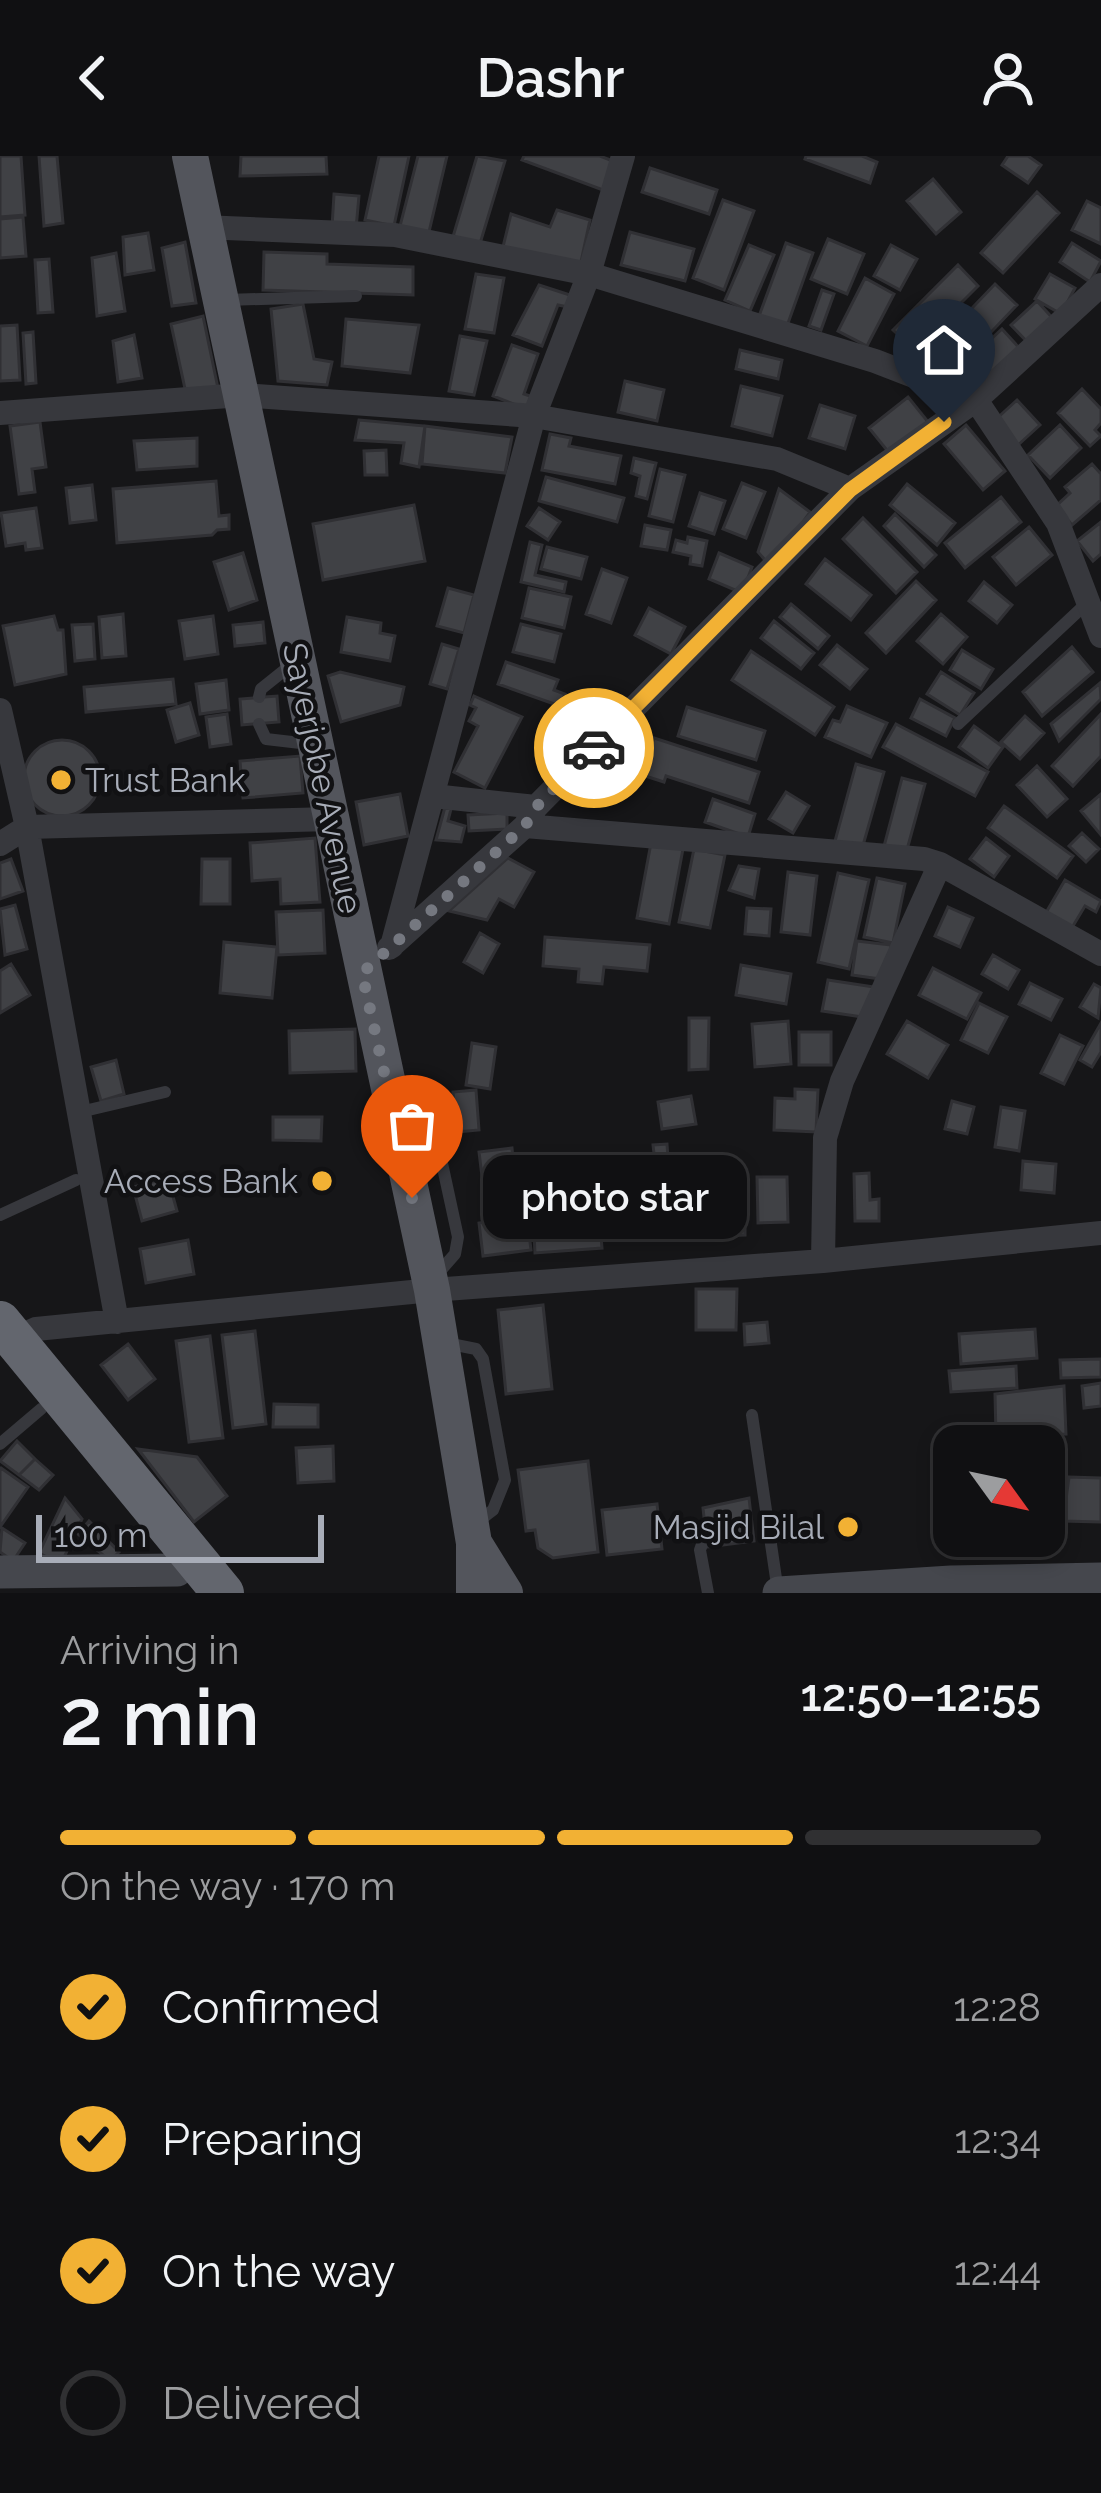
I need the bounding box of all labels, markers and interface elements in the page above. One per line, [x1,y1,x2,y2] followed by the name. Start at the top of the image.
[60,45,126,111] icon: back
[975,45,1041,111] icon: person
[477,46,624,110] text: Dashr
[893,299,995,422] pin
[911,317,977,383] icon: home
[275,639,370,917] street label: Sayerjobe Avenue
[534,688,654,808] courier
[561,715,627,781] icon: car
[85,761,246,800] place label: Trust Bank
[48,767,74,793] marker: Trust Bank
[361,1075,463,1198] pin
[379,1093,445,1159] icon: bag
[484,1156,748,1240] callout: photo star
[104,1162,299,1201] place label: Access Bank
[309,1168,335,1194] marker: Access Bank
[521,1174,709,1220] text: photo star
[933,1425,1065,1557] north arrow
[933,1425,1065,1557] map controls
[653,1508,825,1547] place label: Masjid Bilal
[36,1509,324,1562] scale bar
[835,1514,861,1540] marker: Masjid Bilal
[54,1516,147,1555] text: 100 m
[60,1627,240,1673] text: Arriving in
[800,1669,1041,1722] text: 12:50–12:55
[60,1672,260,1763] text: 2 min
[60,1863,395,1909] text: On the way · 170 m
[60,1974,126,2040] icon: check
[162,1981,380,2034] text: Confirmed
[953,1984,1041,2030] text: 12:28
[60,2106,126,2172] icon: check
[162,2113,363,2166] text: Preparing
[955,2116,1041,2162] text: 12:34
[60,2238,126,2304] icon: check
[162,2245,396,2298] text: On the way
[954,2248,1041,2294] text: 12:44
[162,2377,362,2430] text: Delivered

